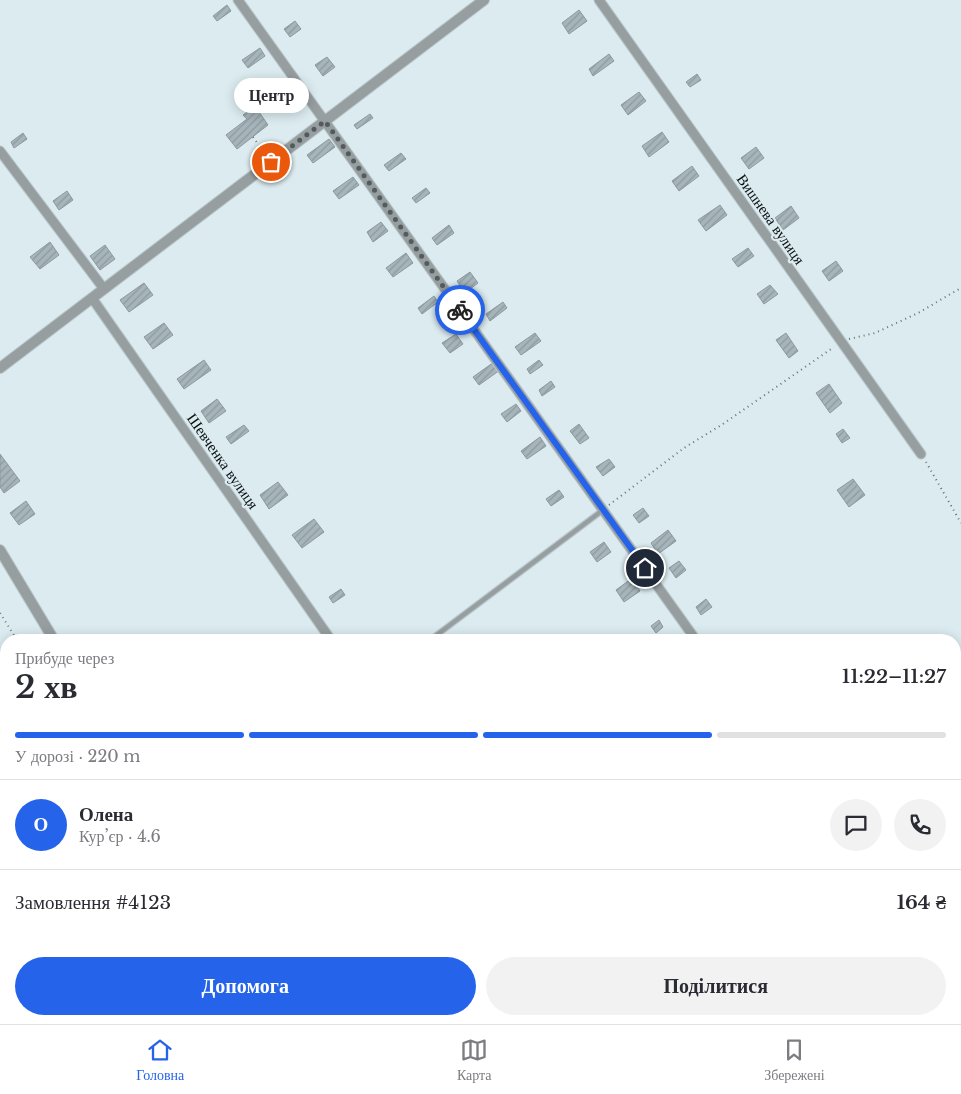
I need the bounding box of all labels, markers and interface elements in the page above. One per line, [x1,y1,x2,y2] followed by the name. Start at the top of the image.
[234,77,308,112] callout: Центр
[249,85,294,105] text: Центр
[250,141,292,183] pin
[257,148,285,176] icon: bag
[733,170,809,268] street label: Вишнева вулиця
[435,285,485,335] courier
[446,296,474,324] icon: bike
[183,410,263,513] street label: Шевченка вулиця
[624,547,666,589] pin
[631,554,659,582] icon: home
[15,648,114,668] text: Прибуде через
[842,665,946,688] text: 11:22–11:27
[15,667,78,707] text: 2 хв
[15,746,140,766] text: У дорозі · 220 m
[830,799,882,851] button: chat
[894,799,946,851] button: phone
[79,803,133,826] text: Олена
[34,813,48,836] text: О
[79,826,161,846] text: Кур’єр · 4.6
[15,891,171,914] text: Замовлення #4123
[897,891,946,914] text: 164 ₴
[15,957,476,1015] button: Допомога
[486,957,946,1015] button: Поділитися
[136,1036,184,1084] tab: Головна
[457,1036,492,1084] tab: Карта
[764,1036,825,1084] tab: Збережені

